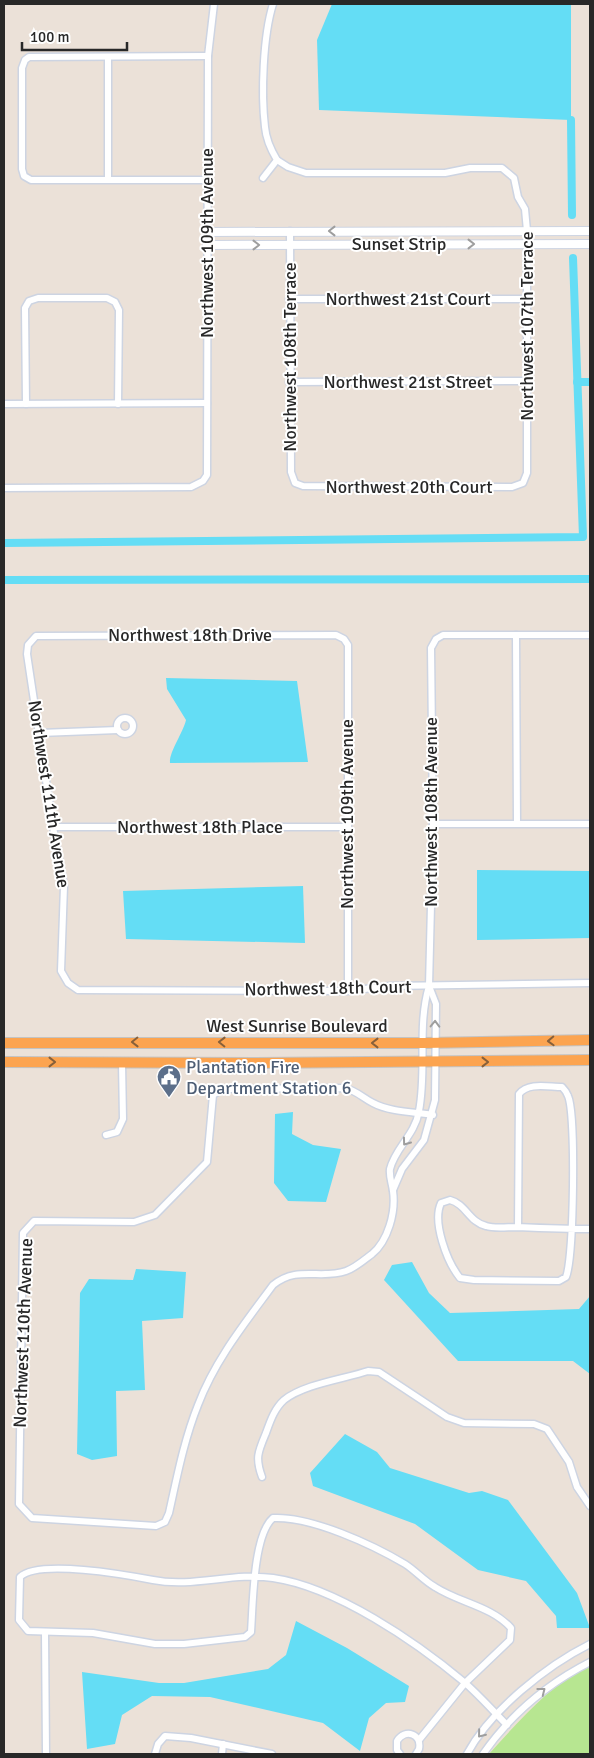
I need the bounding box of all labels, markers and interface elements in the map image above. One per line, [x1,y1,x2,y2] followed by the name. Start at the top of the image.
[22,20,128,52] scale bar
[30,28,70,46] text: 100 m
[196,148,218,338] street label: Northwest 109th Avenue
[327,226,335,236] one-way arrow
[516,231,538,421] street label: Northwest 107th Terrace
[352,233,446,255] street label: Sunset Strip
[252,239,260,250] one-way arrow
[468,239,475,249] one-way arrow
[279,262,301,452] street label: Northwest 108th Terrace
[325,288,491,310] street label: Northwest 21st Court
[324,371,492,393] street label: Northwest 21st Street
[325,476,493,498] street label: Northwest 20th Court
[108,624,272,646] street label: Northwest 18th Drive
[23,699,75,889] street label: Northwest 111th Avenue
[420,717,442,907] street label: Northwest 108th Avenue
[336,719,358,909] street label: Northwest 109th Avenue
[117,816,283,838] street label: Northwest 18th Place
[244,976,412,1000] street label: Northwest 18th Court
[206,1015,388,1037] street label: West Sunrise Boulevard
[430,1020,440,1028] one-way arrow
[547,1036,555,1046] one-way arrow
[130,1037,138,1047] one-way arrow
[218,1037,226,1047] one-way arrow
[371,1038,378,1048] one-way arrow
[186,1056,351,1099] place label: Plantation Fire Department Station 6
[49,1057,57,1067] one-way arrow
[482,1057,489,1067] one-way arrow
[156,1064,182,1098] public building icon: Plantation Fire Department Station 6
[403,1136,411,1145] one-way arrow
[9,1238,37,1428] street label: Northwest 110th Avenue
[536,1689,545,1697] one-way arrow
[478,1729,487,1738] one-way arrow

